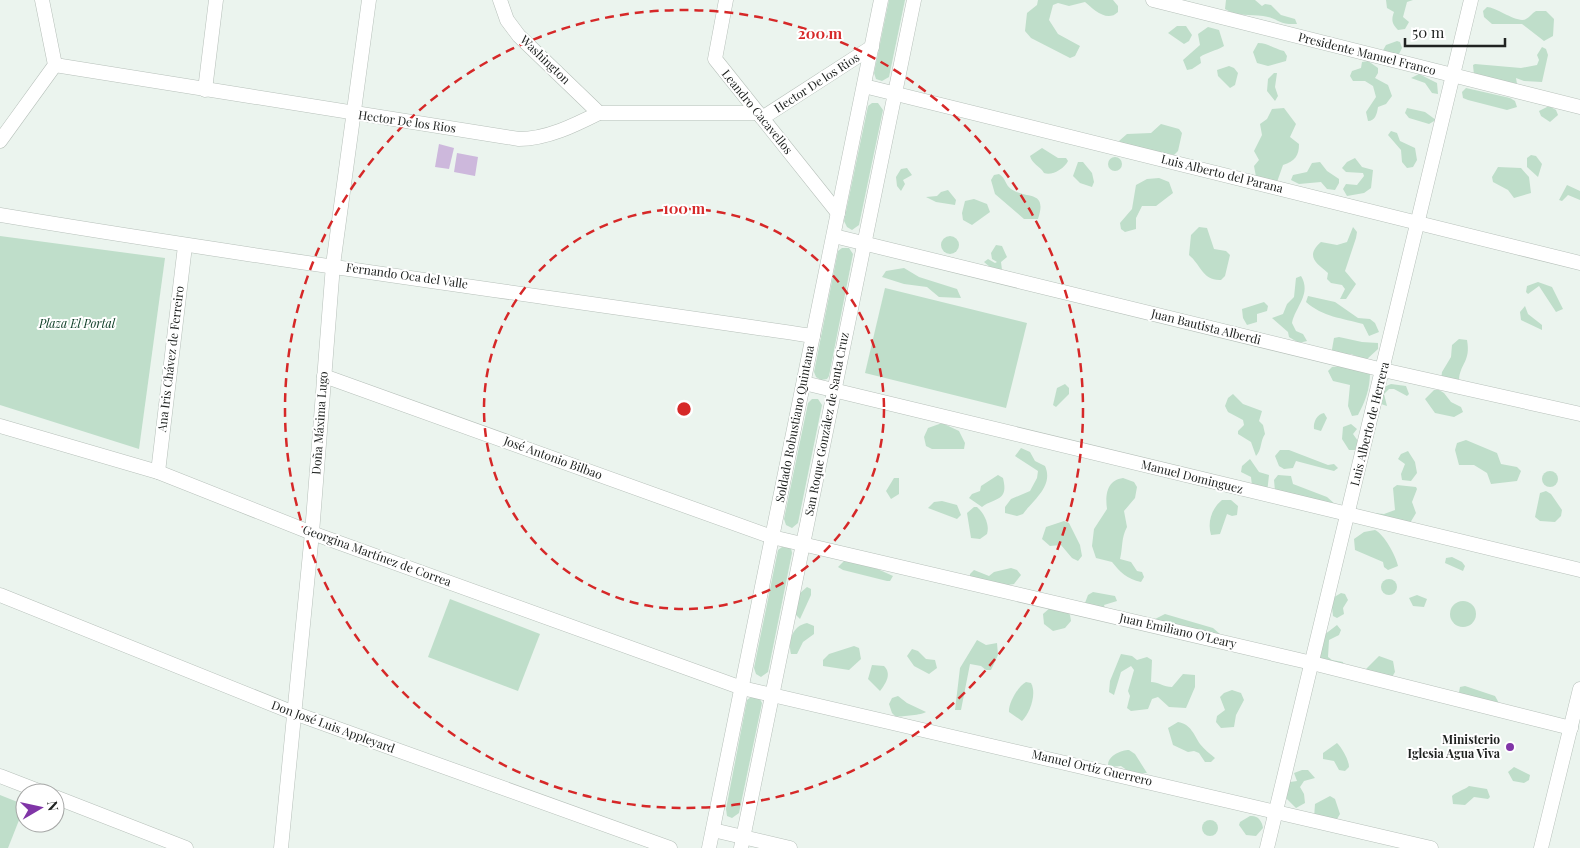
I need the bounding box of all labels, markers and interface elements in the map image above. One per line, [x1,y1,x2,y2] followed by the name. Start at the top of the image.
[1405,15,1505,47] scale bar
[1412,22,1445,42] text: 50 m
[798,23,843,43] text: 200 m
[1297,28,1438,78] street label: Presidente Manuel Franco
[517,31,574,87] street label: Washington
[771,49,862,116] street label: Hector De los Rios
[719,66,797,157] street label: Leandro Cacavellos
[357,106,457,136] street label: Hector De los Rios
[1160,150,1285,196] street label: Luis Alberto del Parana
[663,198,706,218] text: 100 m
[345,259,469,291] street label: Fernando Oca del Valle
[153,285,187,434] street label: Ana Iris Chávez de Ferreiro
[1149,304,1263,348] street label: Juan Bautista Alberdi
[38,315,116,331] park label: Plaza El Portal
[800,330,852,517] street label: San Roque González de Santa Cruz
[771,344,817,504] street label: Soldado Robustiano Quintana
[1346,360,1392,487] street label: Luis Alberto de Herrera
[307,370,331,475] street label: Doña Máxima Lugo
[675,400,693,418] centre of rings
[501,431,605,482] street label: José Antonio Bilbao
[1140,456,1245,497] street label: Manuel Dominguez
[301,521,454,589] street label: Georgina Martínez de Correa
[1117,609,1238,651] street label: Juan Emiliano O'Leary
[269,696,397,756] street label: Don José Luis Appleyard
[1407,731,1501,761] place label: Ministerio Iglesia Agua Viva
[1504,741,1516,753] marker: Ministerio Iglesia Agua Viva
[1030,745,1155,789] street label: Manuel Ortíz Guerrero
[15,783,65,833] north arrow
[43,799,64,812] text: N

